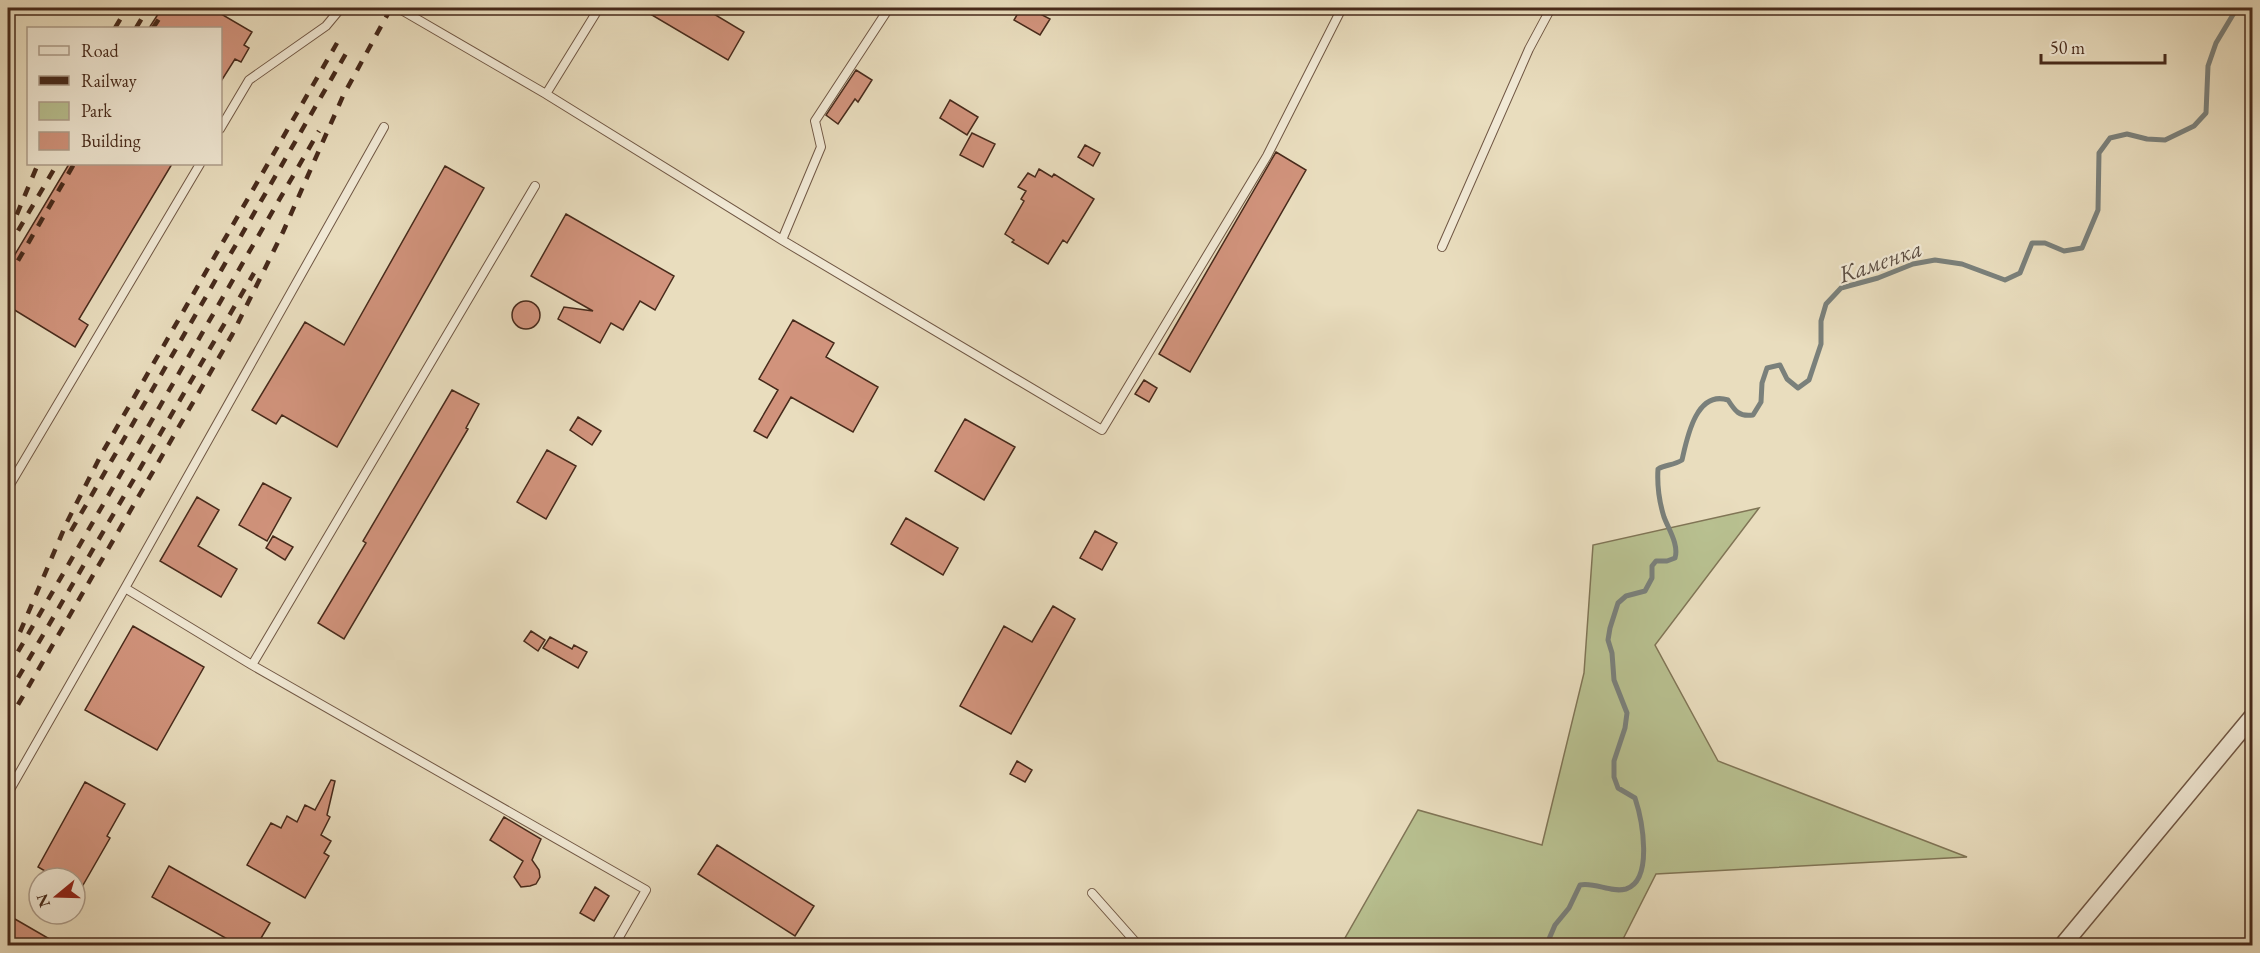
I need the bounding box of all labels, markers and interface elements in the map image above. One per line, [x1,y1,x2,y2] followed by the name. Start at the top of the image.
[27,27,222,165] legend
[2041,27,2166,65] scale bar
[2050,36,2085,59] text: 50 m
[81,39,120,62] text: Road
[81,69,137,92] text: Railway
[81,99,112,122] text: Park
[81,129,141,152] text: Building
[1833,232,1926,290] water label: Каменка
[27,866,87,926] north arrow
[31,891,55,910] text: N

